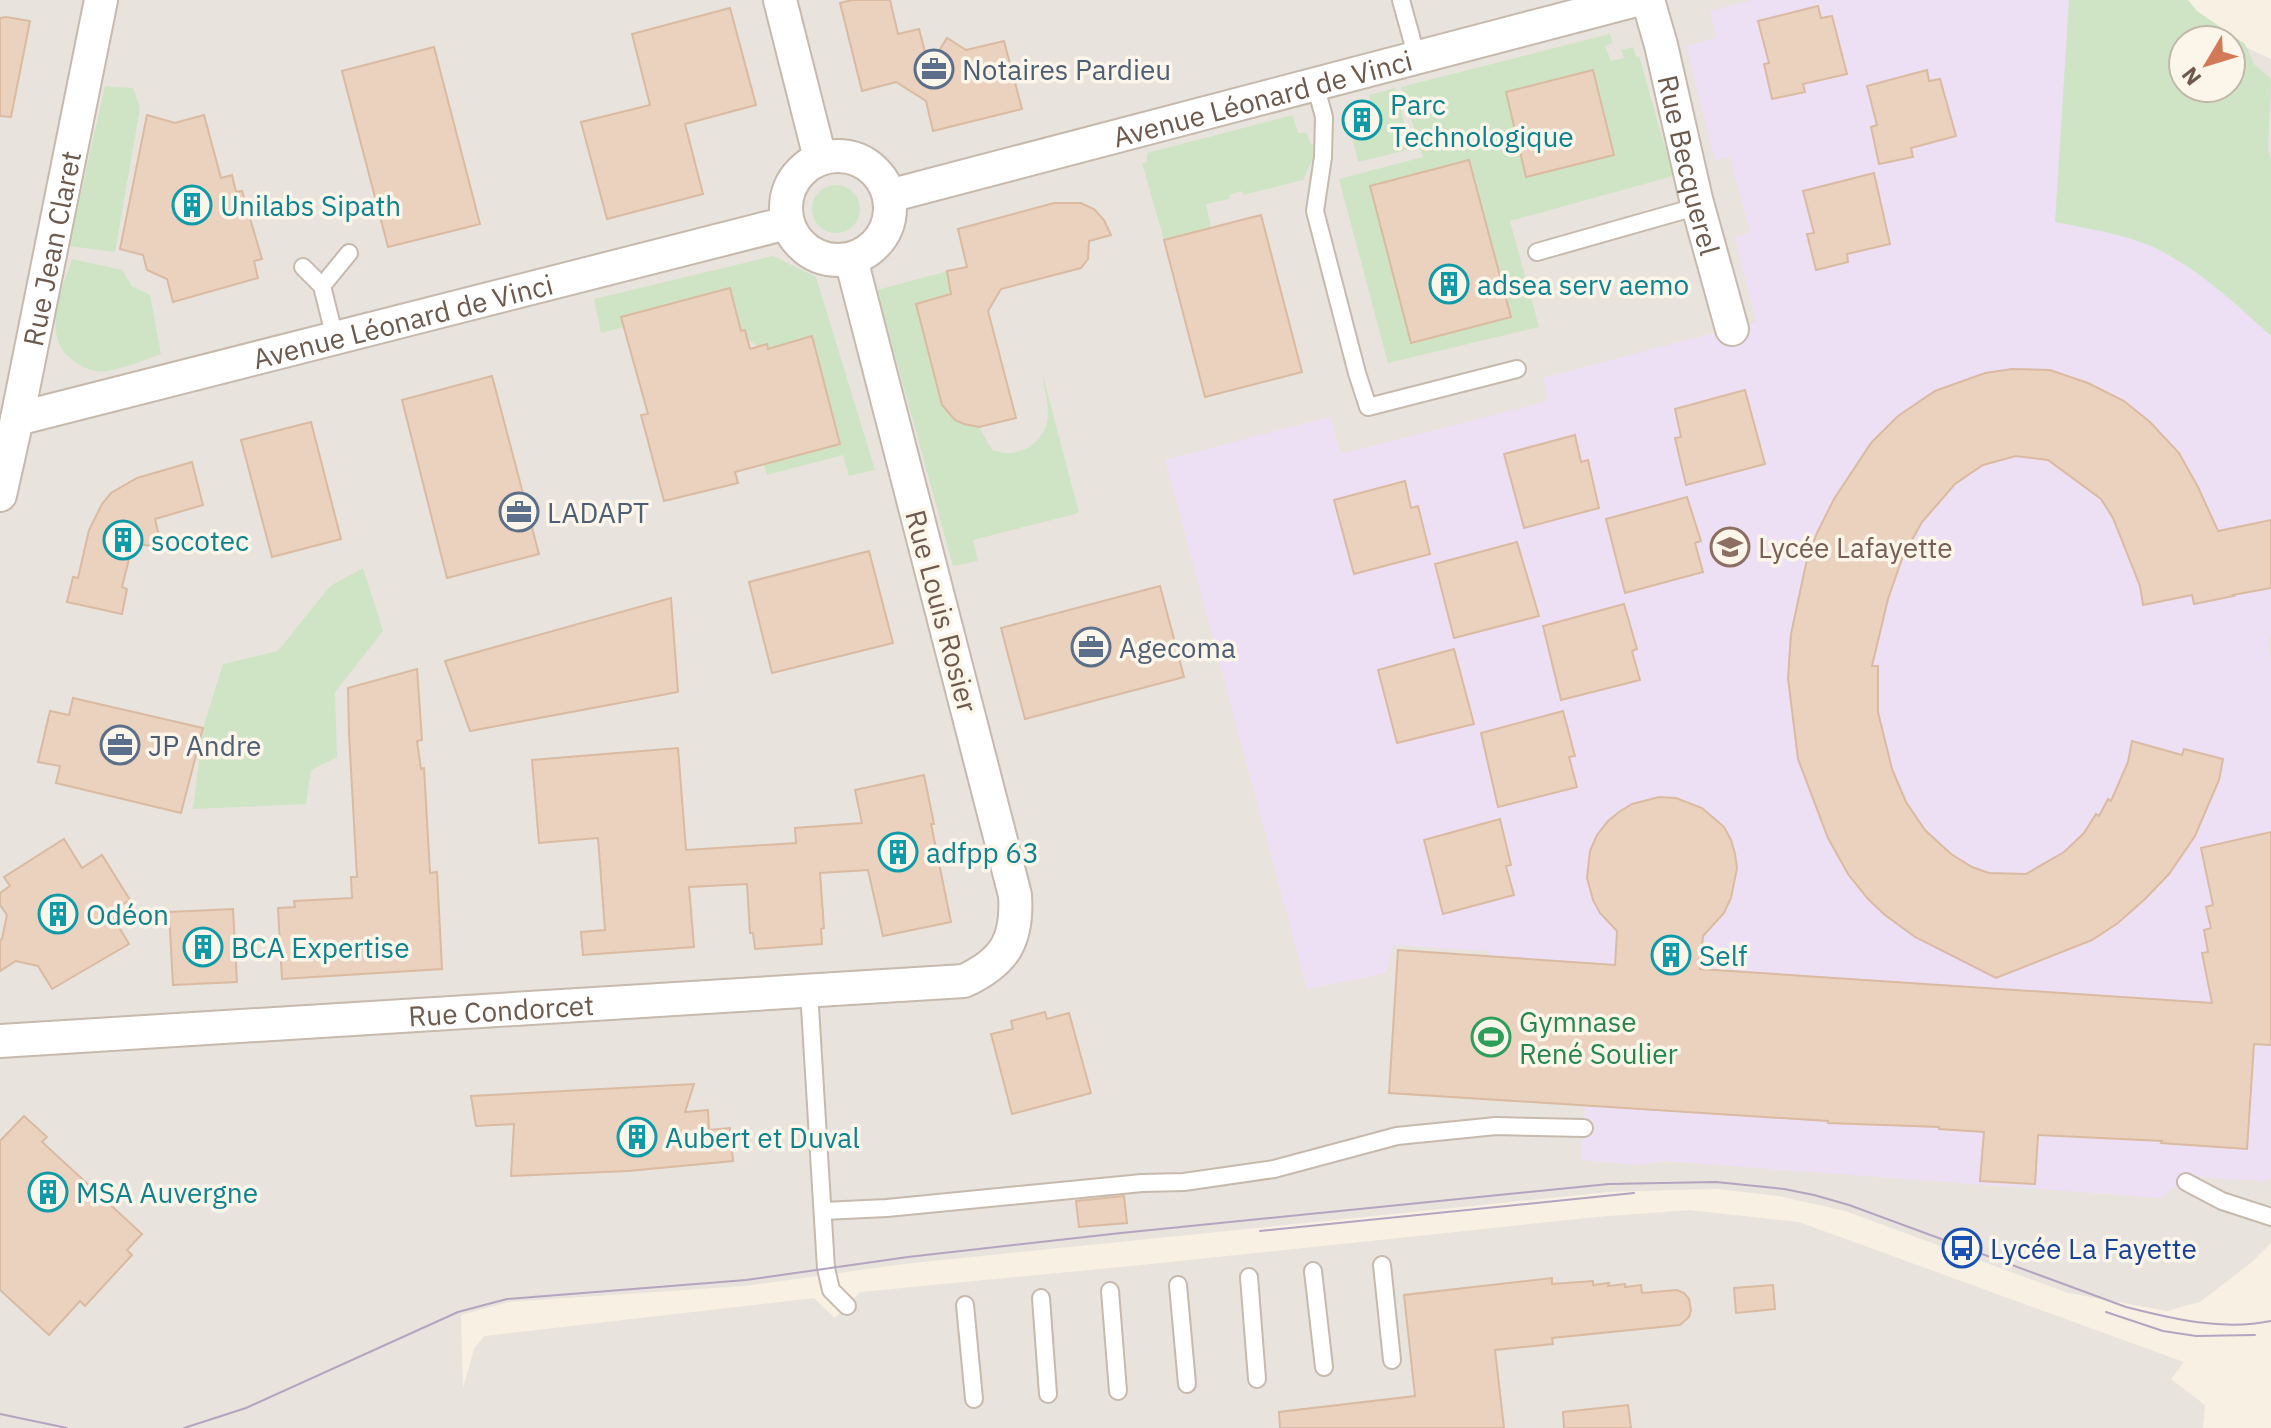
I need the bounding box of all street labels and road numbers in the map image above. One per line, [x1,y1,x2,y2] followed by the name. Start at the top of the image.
[1109,41,1416,155] street label: Avenue Léonard de Vinci
[1650,71,1729,259] street label: Rue Becquerel
[14,147,89,349] street label: Rue Jean Claret
[249,265,557,377] street label: Avenue Léonard de Vinci
[897,506,987,716] street label: Rue Louis Rosier
[407,986,595,1034] street label: Rue Condorcet

